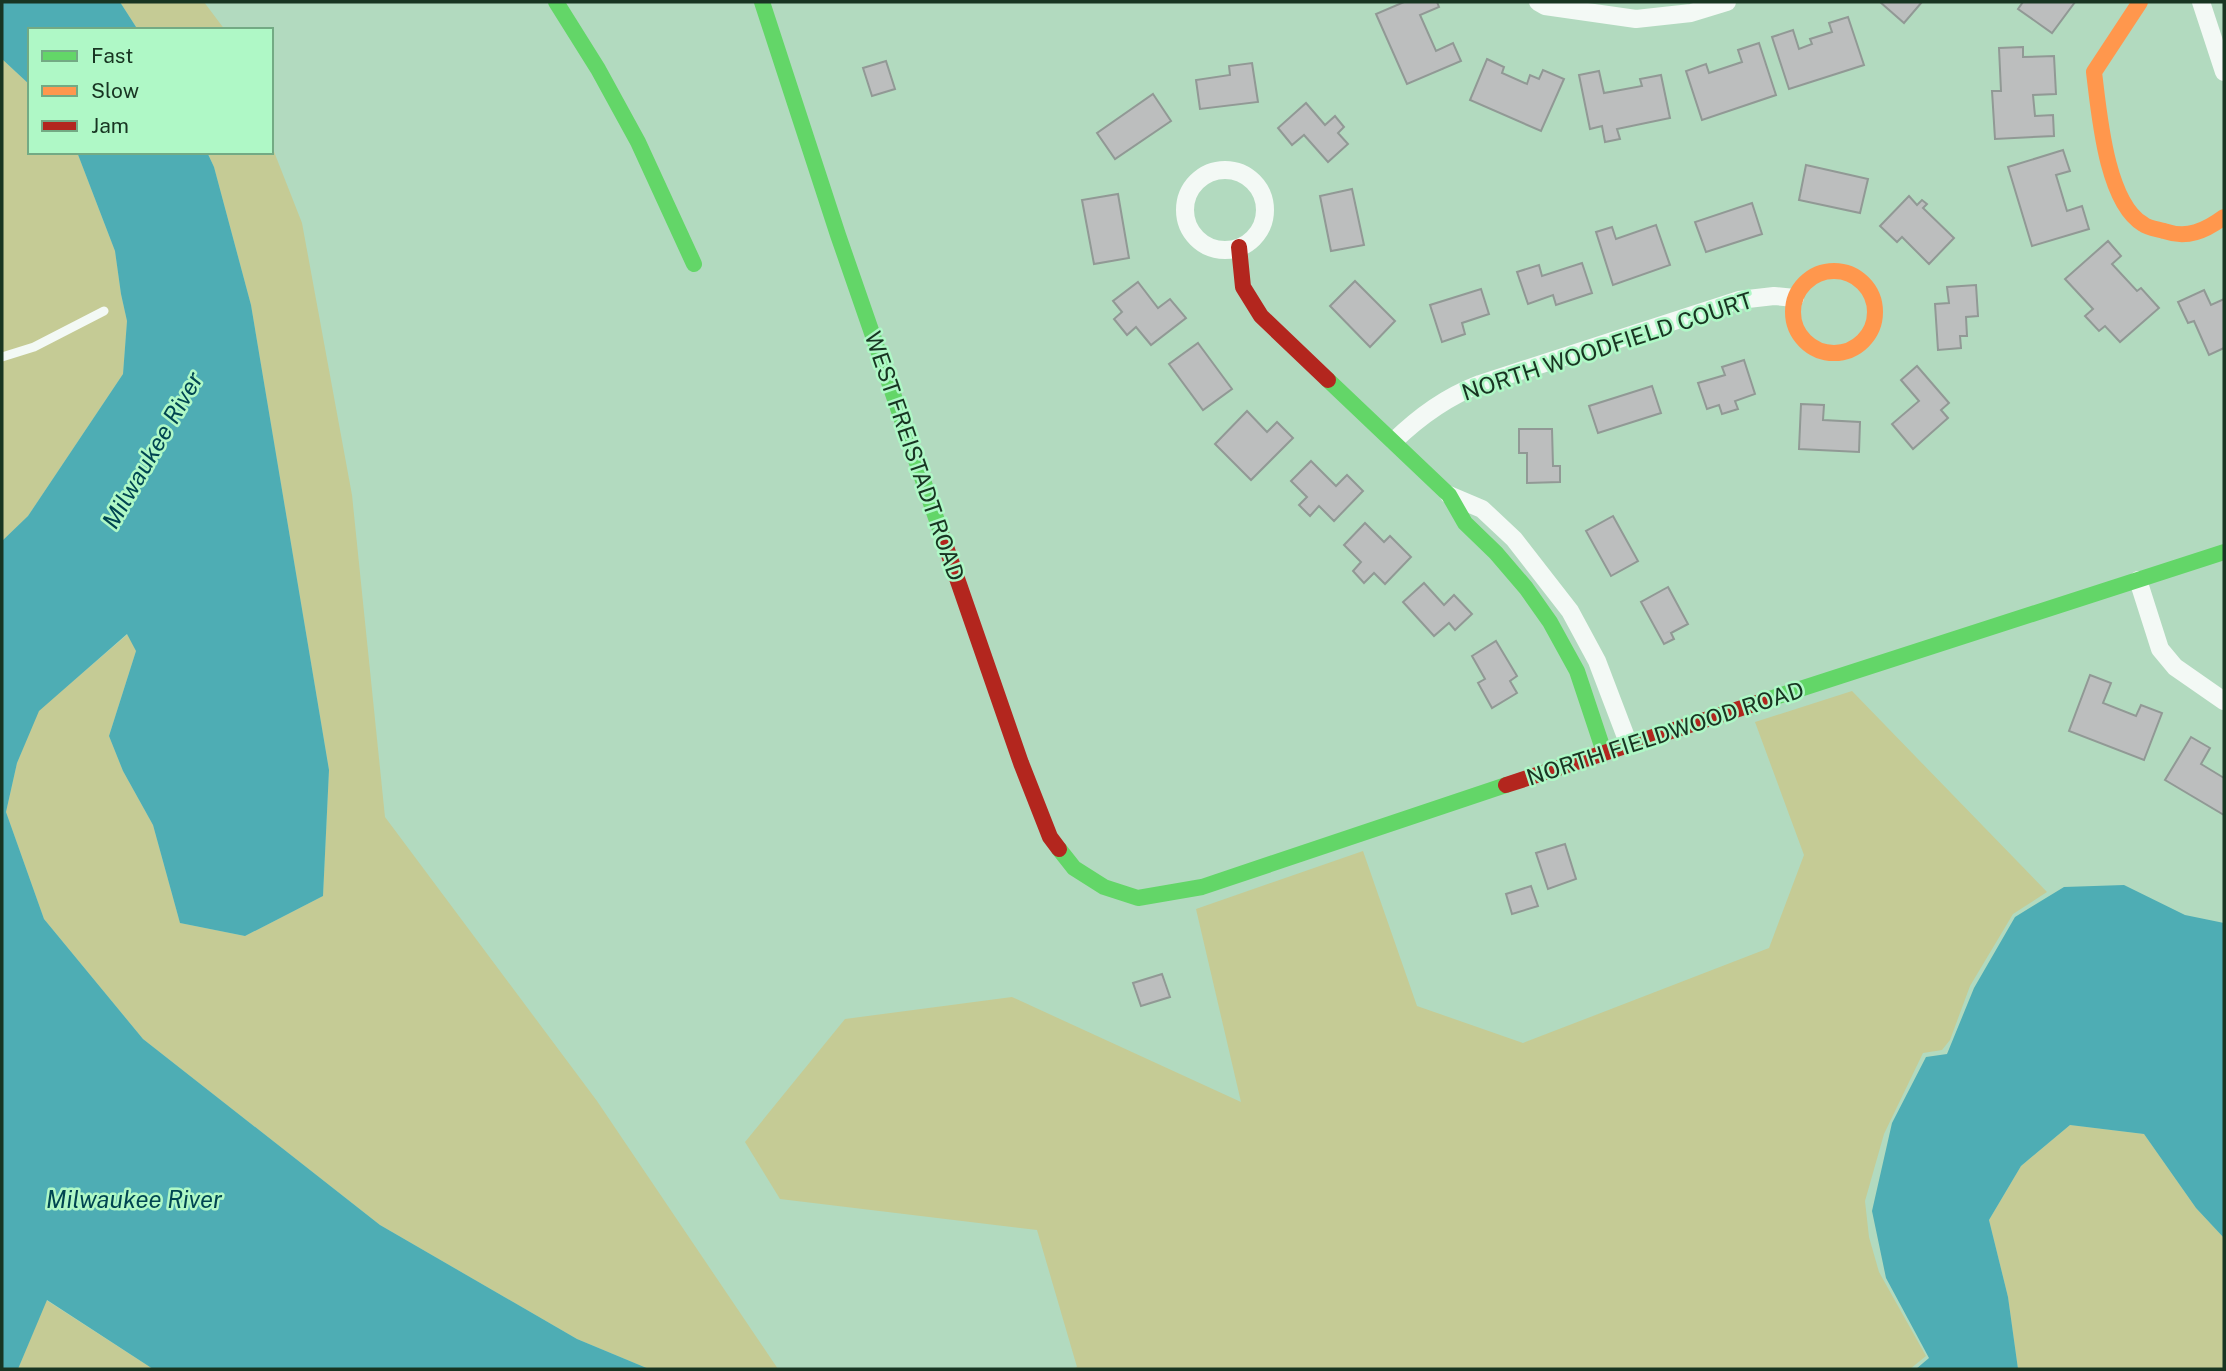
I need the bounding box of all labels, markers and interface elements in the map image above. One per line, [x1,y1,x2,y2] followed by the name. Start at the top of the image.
[28,28,273,154] legend
[91,43,133,68] text: Fast
[91,78,139,103] text: Slow
[91,113,129,138] text: Jam
[1458,286,1756,406] street label: NORTH WOODFIELD COURT
[860,328,970,584] street label: WEST FREISTADT ROAD
[96,366,209,533] water label: Milwaukee River
[1523,675,1807,791] street label: NORTH FIELDWOOD ROAD
[46,1185,223,1213] water label: Milwaukee River

